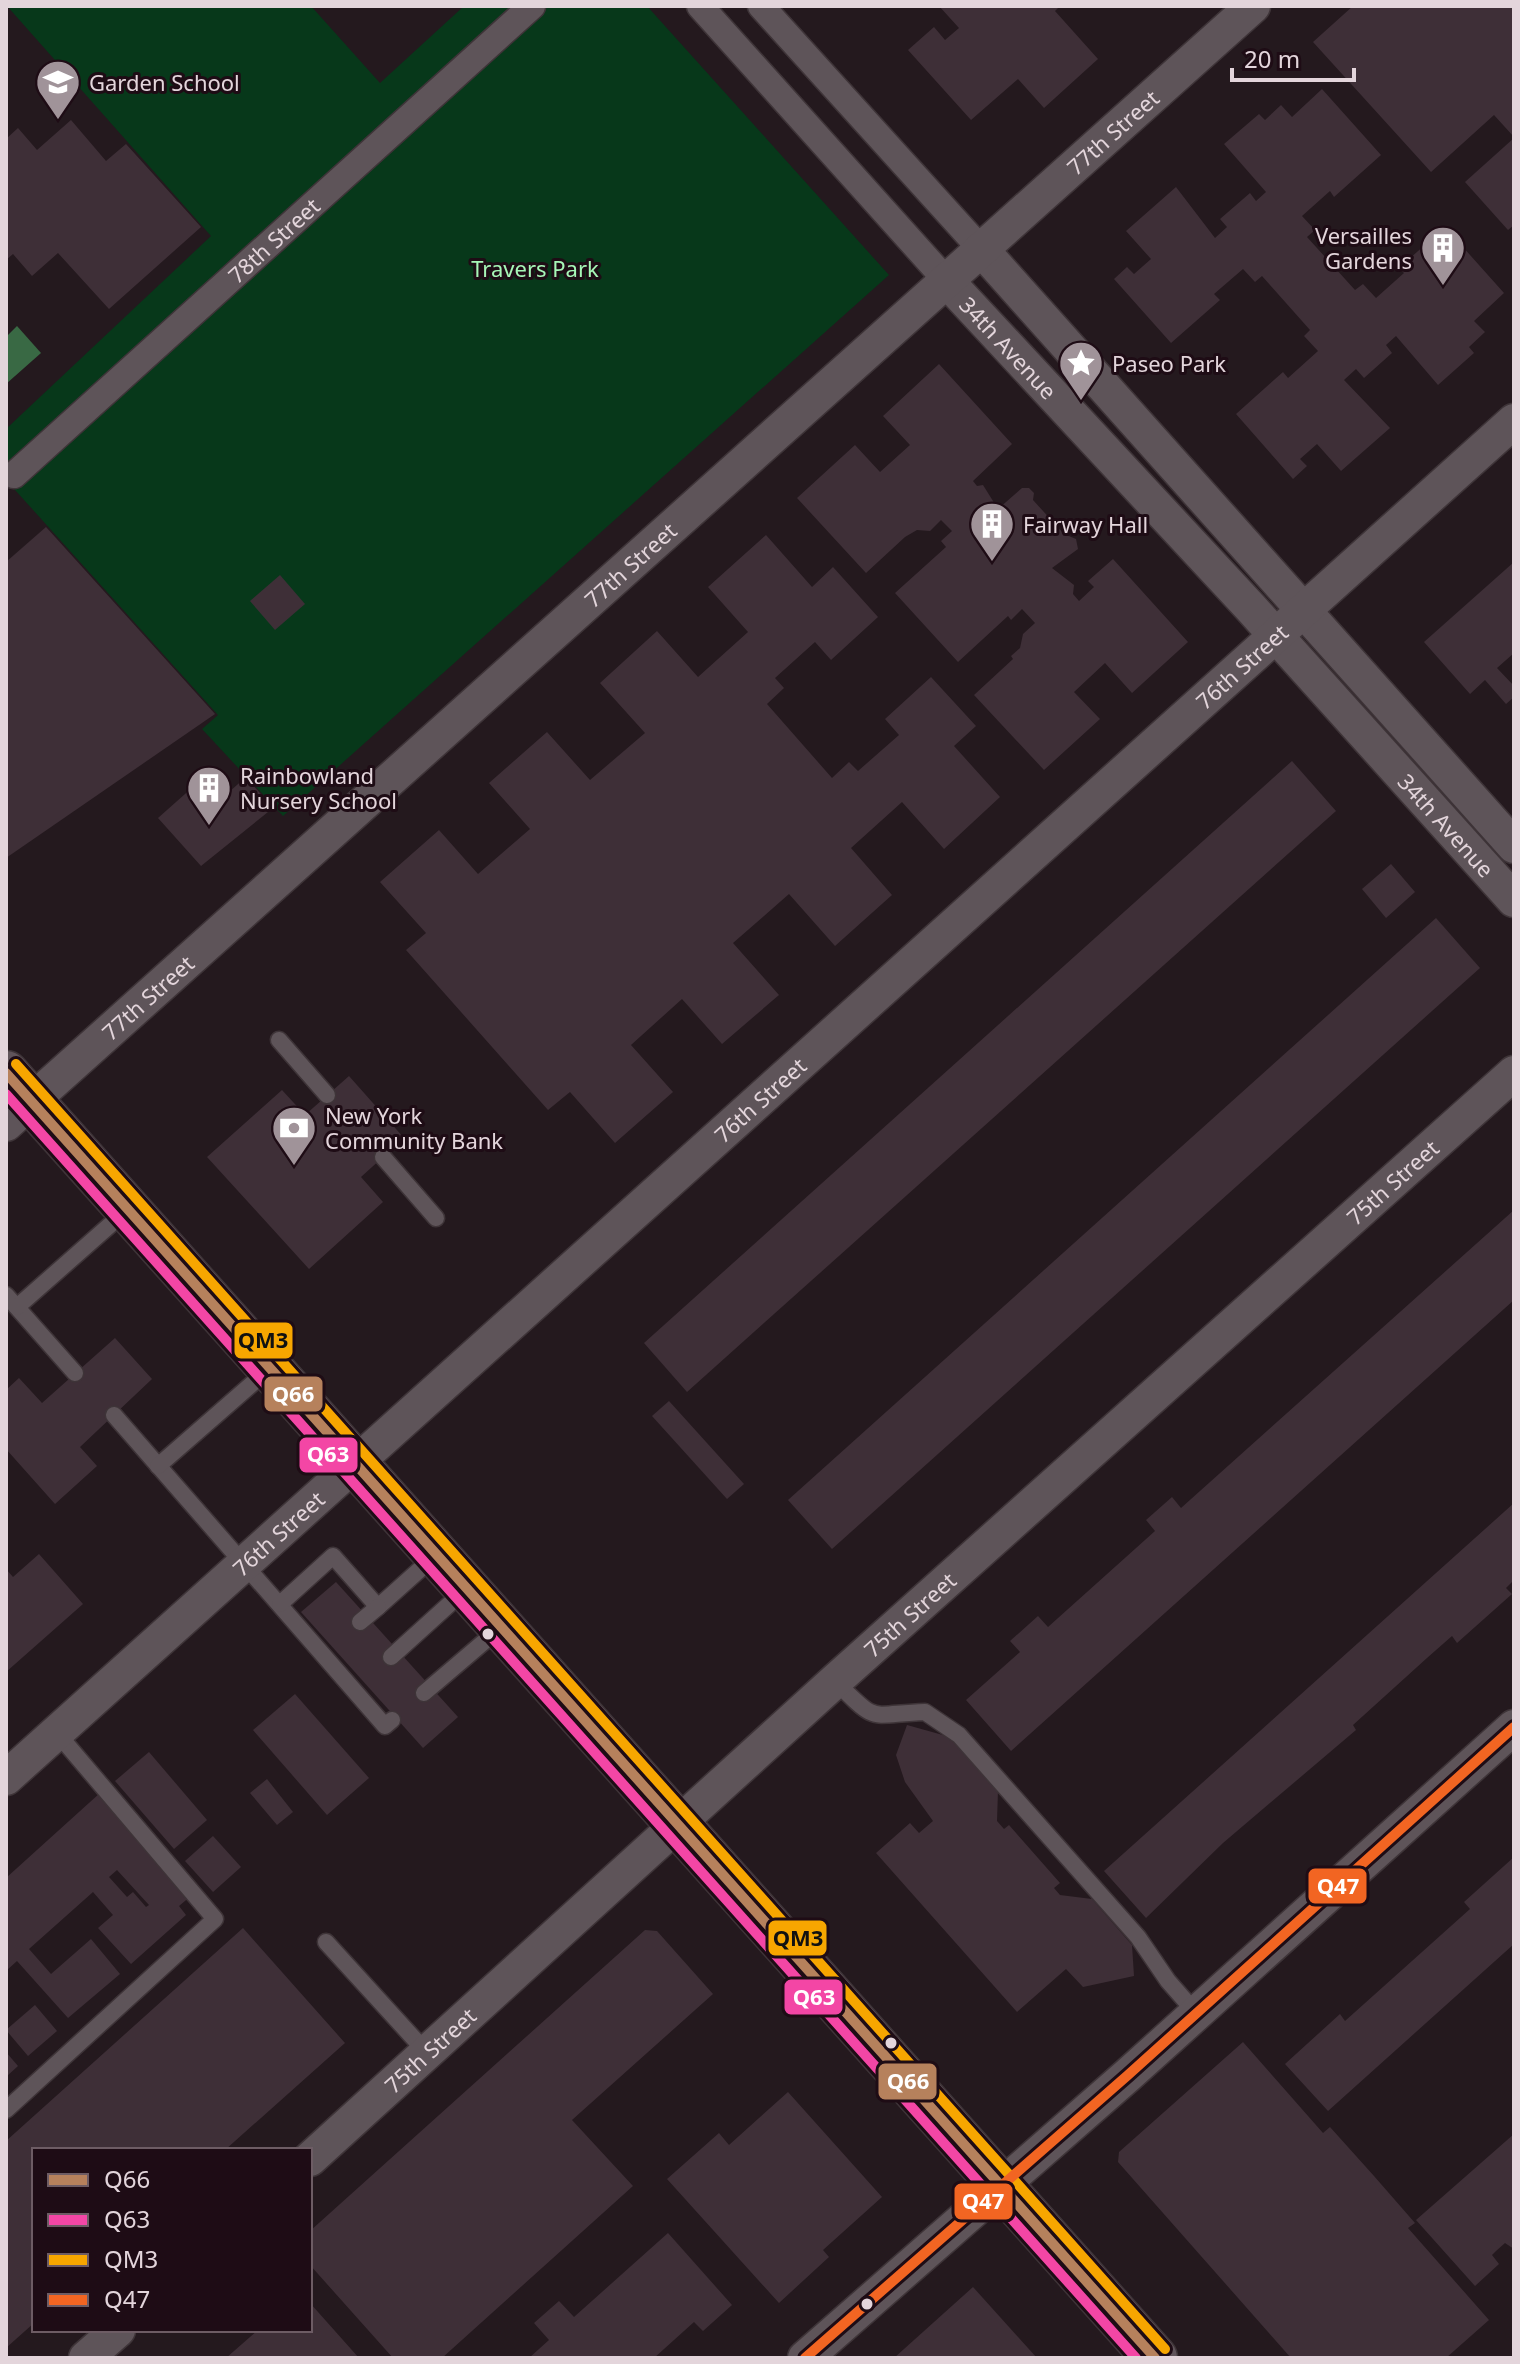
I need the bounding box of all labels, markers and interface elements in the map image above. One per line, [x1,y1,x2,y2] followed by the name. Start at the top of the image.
[1232,32,1354,82] scale bar
[1244,42,1300,75] text: 20 m
[34,58,82,121] school or university icon: Garden School
[89,67,240,97] place label: Garden School
[1060,83,1165,181] street label: 77th Street
[221,191,326,289] street label: 78th Street
[1315,220,1412,275] place label: Versailles Gardens
[1419,224,1467,287] building icon: Versailles Gardens
[471,253,599,283] park label: Travers Park
[953,290,1064,405] street label: 34th Avenue
[1057,339,1105,402] place icon: Paseo Park
[1112,348,1226,378] place label: Paseo Park
[968,500,1016,563] building icon: Fairway Hall
[1023,509,1148,539] place label: Fairway Hall
[578,515,682,614] street label: 77th Street
[1189,617,1294,716] street label: 76th Street
[240,760,397,815] place label: Rainbowland Nursery School
[185,764,233,827] building icon: Rainbowland Nursery School
[1392,767,1501,883] street label: 34th Avenue
[95,948,200,1046] street label: 77th Street
[707,1050,812,1149] street label: 76th Street
[325,1100,503,1155] place label: New York Community Bank
[270,1104,318,1167] bank icon: New York Community Bank
[1340,1133,1445,1231] street label: 75th Street
[233,1321,294,1360] line badge: QM3
[238,1324,288,1354] text: QM3
[263,1375,324,1413] line badge: Q66
[272,1378,314,1408] text: Q66
[298,1436,359,1474] line badge: Q63
[307,1438,349,1468] text: Q63
[226,1484,330,1582] street label: 76th Street
[857,1565,962,1663] street label: 75th Street
[480,1626,496,1642] unlabelled marker
[1307,1867,1368,1905] line badge: Q47
[1317,1870,1359,1900] text: Q47
[767,1919,828,1957] line badge: QM3
[773,1922,823,1952] text: QM3
[783,1978,844,2016] line badge: Q63
[793,1981,835,2011] text: Q63
[378,2000,482,2099] street label: 75th Street
[883,2035,899,2051] unlabelled marker
[877,2062,938,2101] line badge: Q66
[887,2065,929,2095] text: Q66
[32,2148,312,2332] legend
[104,2162,150,2195] text: Q66
[953,2182,1014,2221] line badge: Q47
[962,2185,1004,2215] text: Q47
[104,2202,150,2235] text: Q63
[104,2242,158,2275] text: QM3
[104,2282,150,2315] text: Q47
[859,2296,875,2312] unlabelled marker

